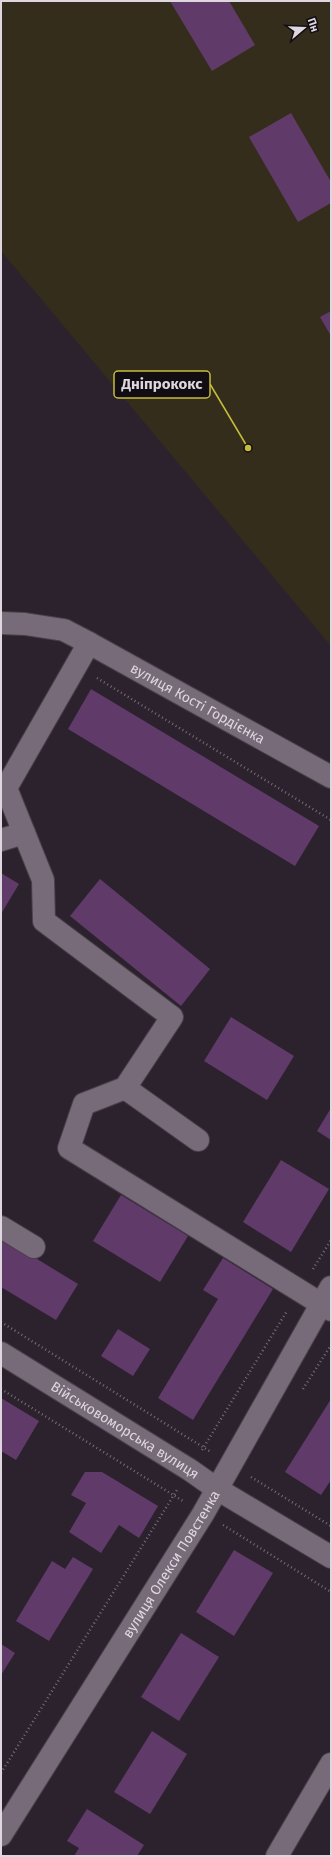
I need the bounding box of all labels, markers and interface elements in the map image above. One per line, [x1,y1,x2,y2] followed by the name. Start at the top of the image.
[284,8,324,48] north arrow
[305,16,321,34] text: Пн
[114,371,210,398] callout: Дніпрококс
[121,375,203,393] text: Дніпрококс
[127,660,268,748] street label: вулиця Кості Гордієнка
[48,1378,202,1483] street label: Військовоморська вулиця
[119,1487,224,1641] street label: вулиця Олекси Повстенка

